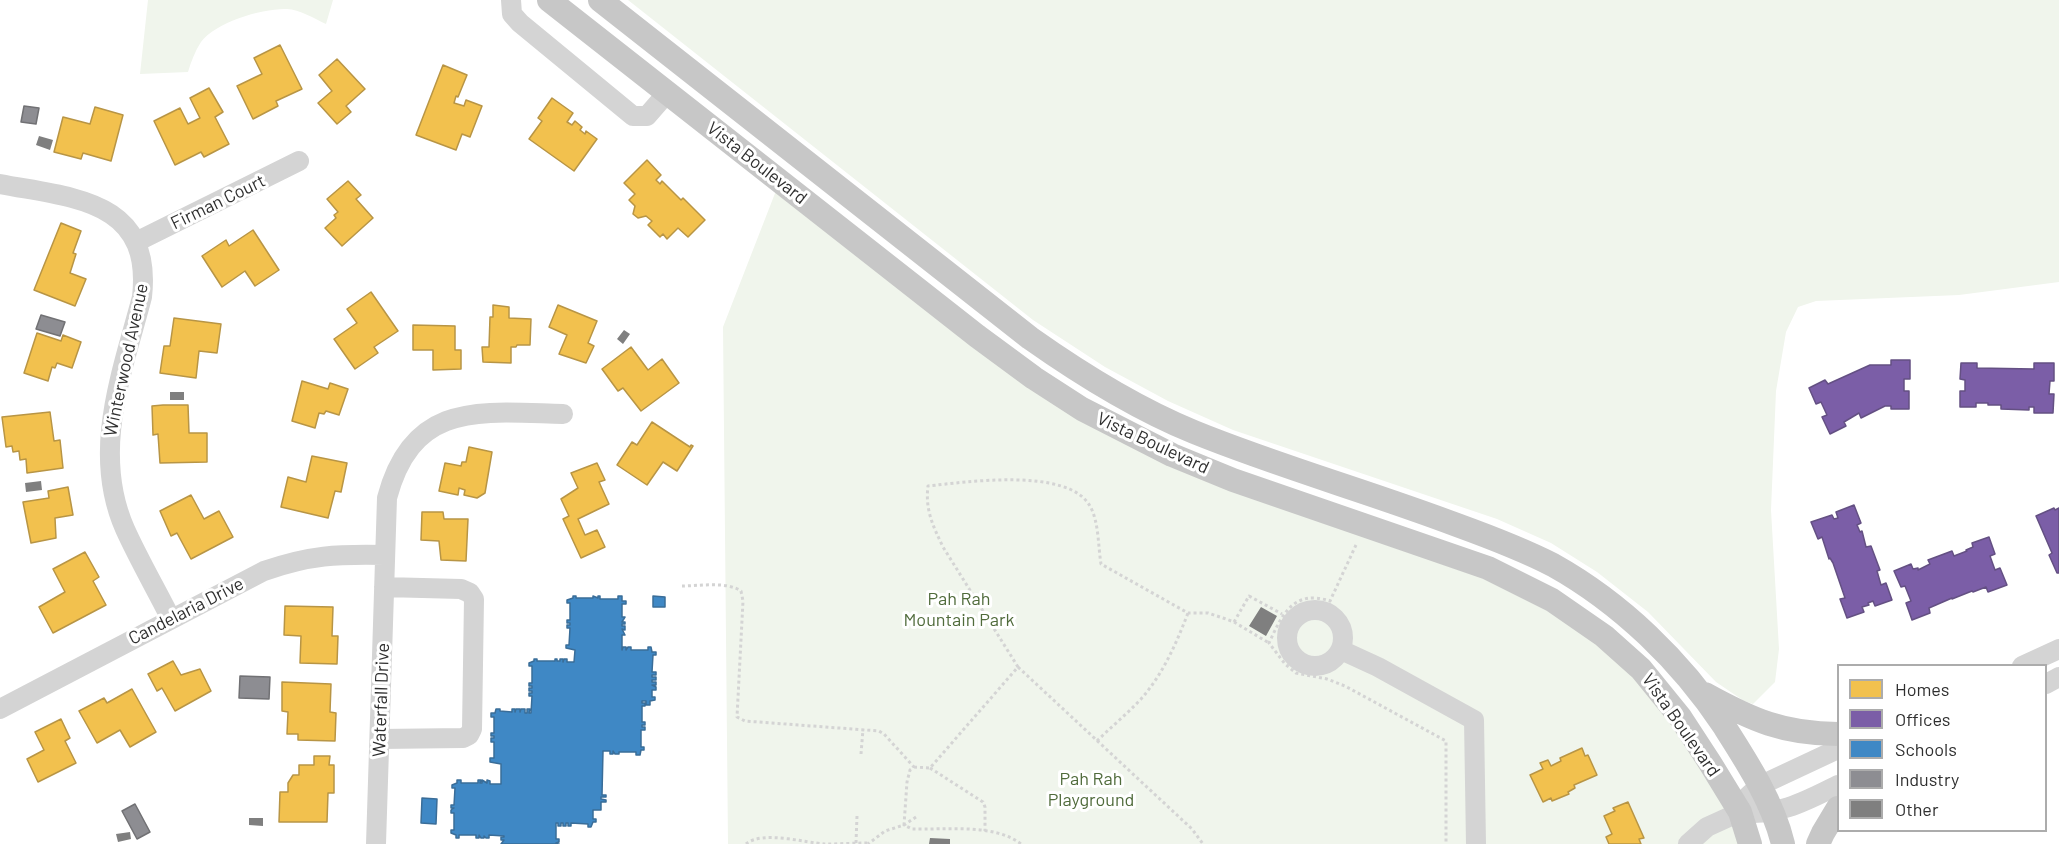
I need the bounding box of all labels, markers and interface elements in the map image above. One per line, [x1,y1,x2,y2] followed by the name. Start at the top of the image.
[703,117,811,209] street label: Vista Boulevard
[167,170,269,234] street label: Firman Court
[99,281,153,439] street label: Winterwood Avenue
[1093,408,1213,478] street label: Vista Boulevard
[125,573,247,649] street label: Candelaria Drive
[903,588,1015,630] park label: Pah Rah Mountain Park
[368,643,394,757] street label: Waterfall Drive
[1837,664,2047,832] legend
[1637,669,1725,781] street label: Vista Boulevard
[1895,678,1949,700] text: Homes
[1895,708,1951,730] text: Offices
[1895,738,1957,760] text: Schools
[1048,768,1134,810] park label: Pah Rah Playground
[1895,768,1959,790] text: Industry
[1895,798,1938,820] text: Other

